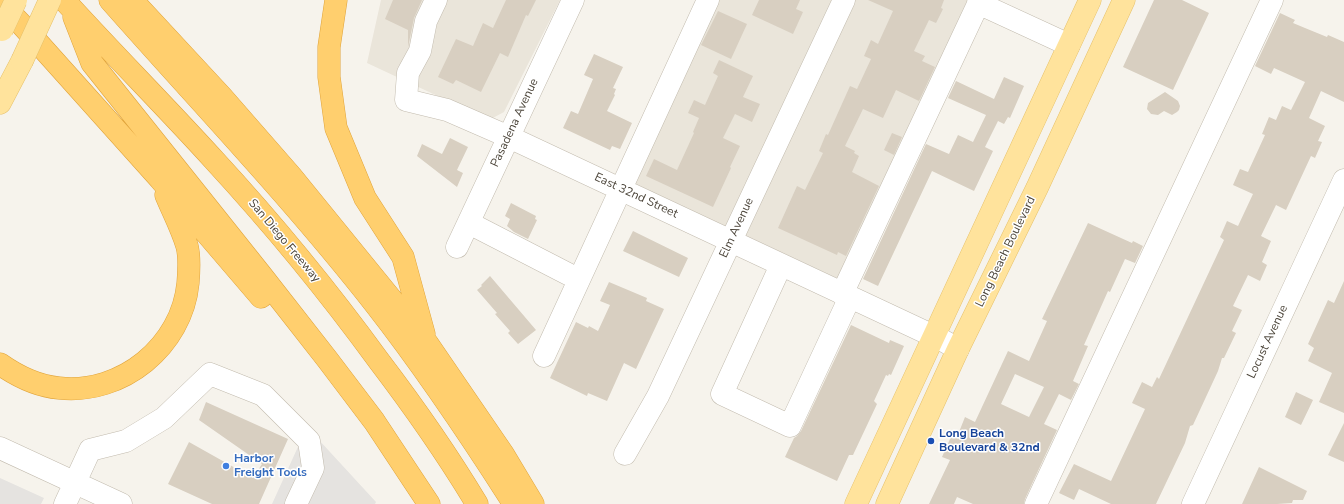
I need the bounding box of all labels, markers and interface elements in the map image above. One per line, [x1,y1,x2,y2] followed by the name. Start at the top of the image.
[488,76,542,170] street label: Pasadena Avenue
[592,170,680,222] street label: East 32nd Street
[973,194,1039,310] street label: Long Beach Boulevard
[245,196,323,286] street label: San Diego Freeway
[717,196,757,260] street label: Elm Avenue
[1245,303,1291,381] street label: Locust Avenue
[939,427,1040,455] place label: Long Beach Boulevard & 32nd
[926,436,936,446] marker: Long Beach Boulevard & 32nd
[234,452,307,480] place label: Harbor Freight Tools
[221,461,231,471] marker: Harbor Freight Tools

